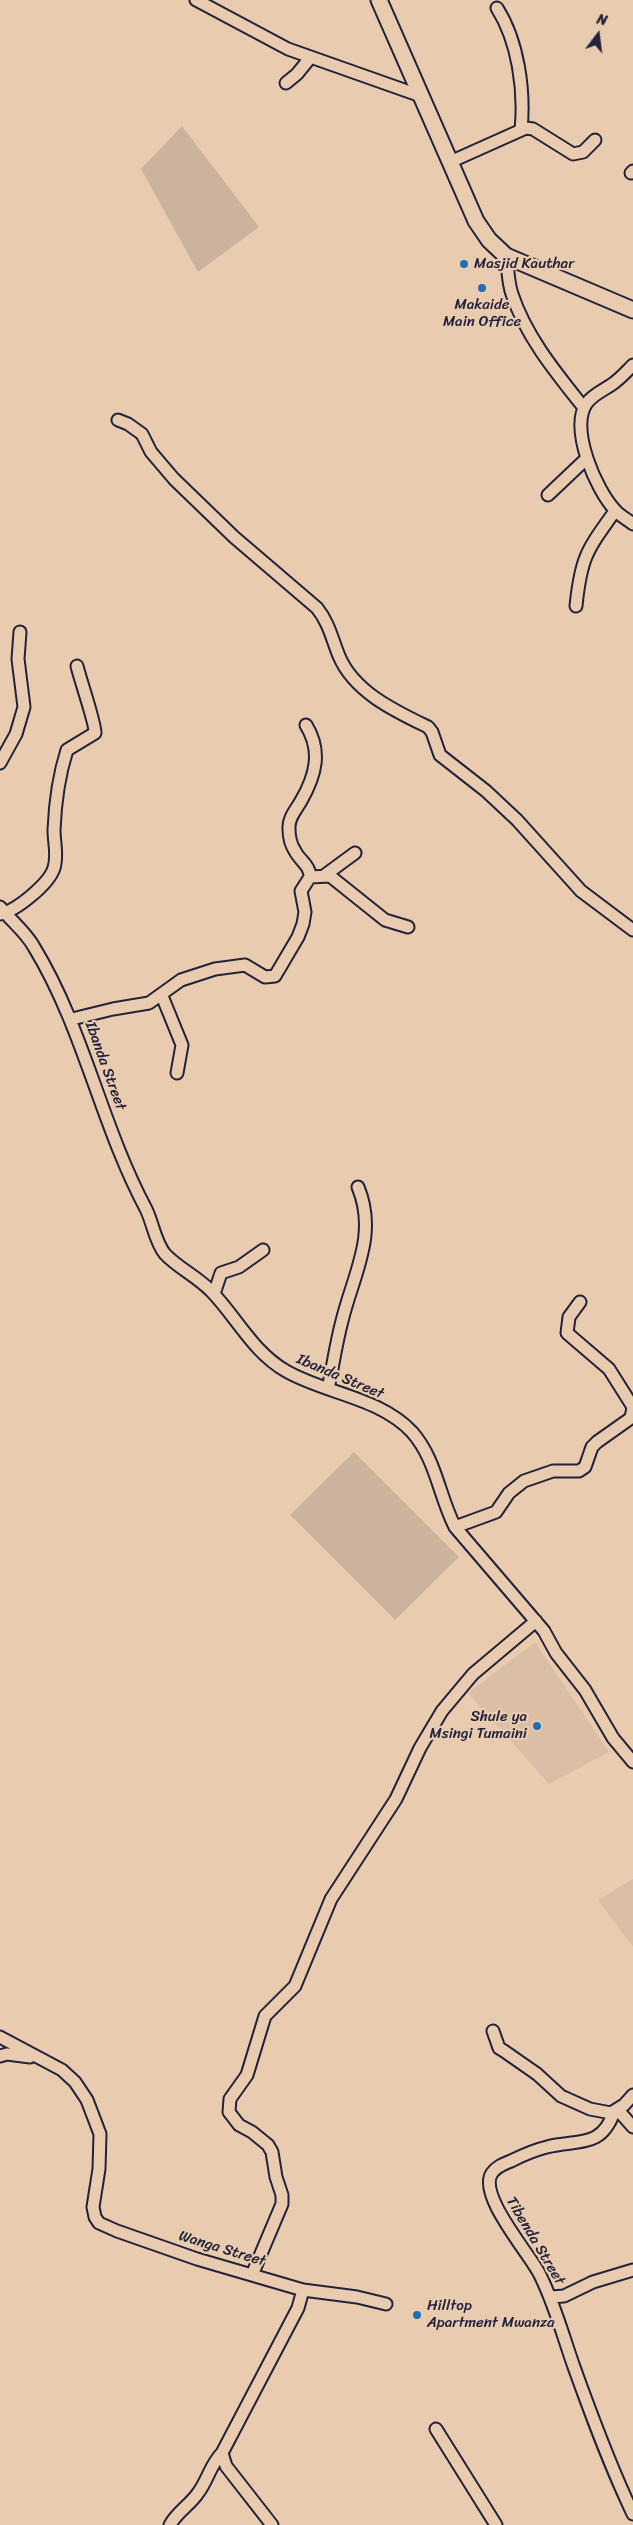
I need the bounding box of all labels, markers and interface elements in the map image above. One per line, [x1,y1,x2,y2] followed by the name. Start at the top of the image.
[594,7,610,33] text: N
[573,10,623,60] north arrow
[474,255,574,273] place label: Masjid Kauthar
[458,258,470,270] marker: Masjid Kauthar
[476,282,488,294] marker: Makaide Main Office
[443,296,521,331] place label: Makaide Main Office
[81,1019,129,1113] street label: Ibanda Street
[294,1351,386,1403] street label: Ibanda Street
[430,1708,527,1743] place label: Shule ya Msingi Tumaini
[531,1720,543,1732] marker: Shule ya Msingi Tumaini
[502,2194,568,2288] street label: Tibenda Street
[176,2227,268,2271] street label: Wanga Street
[427,2297,555,2332] place label: Hilltop Apartment Mwanza
[411,2309,423,2321] marker: Hilltop Apartment Mwanza

